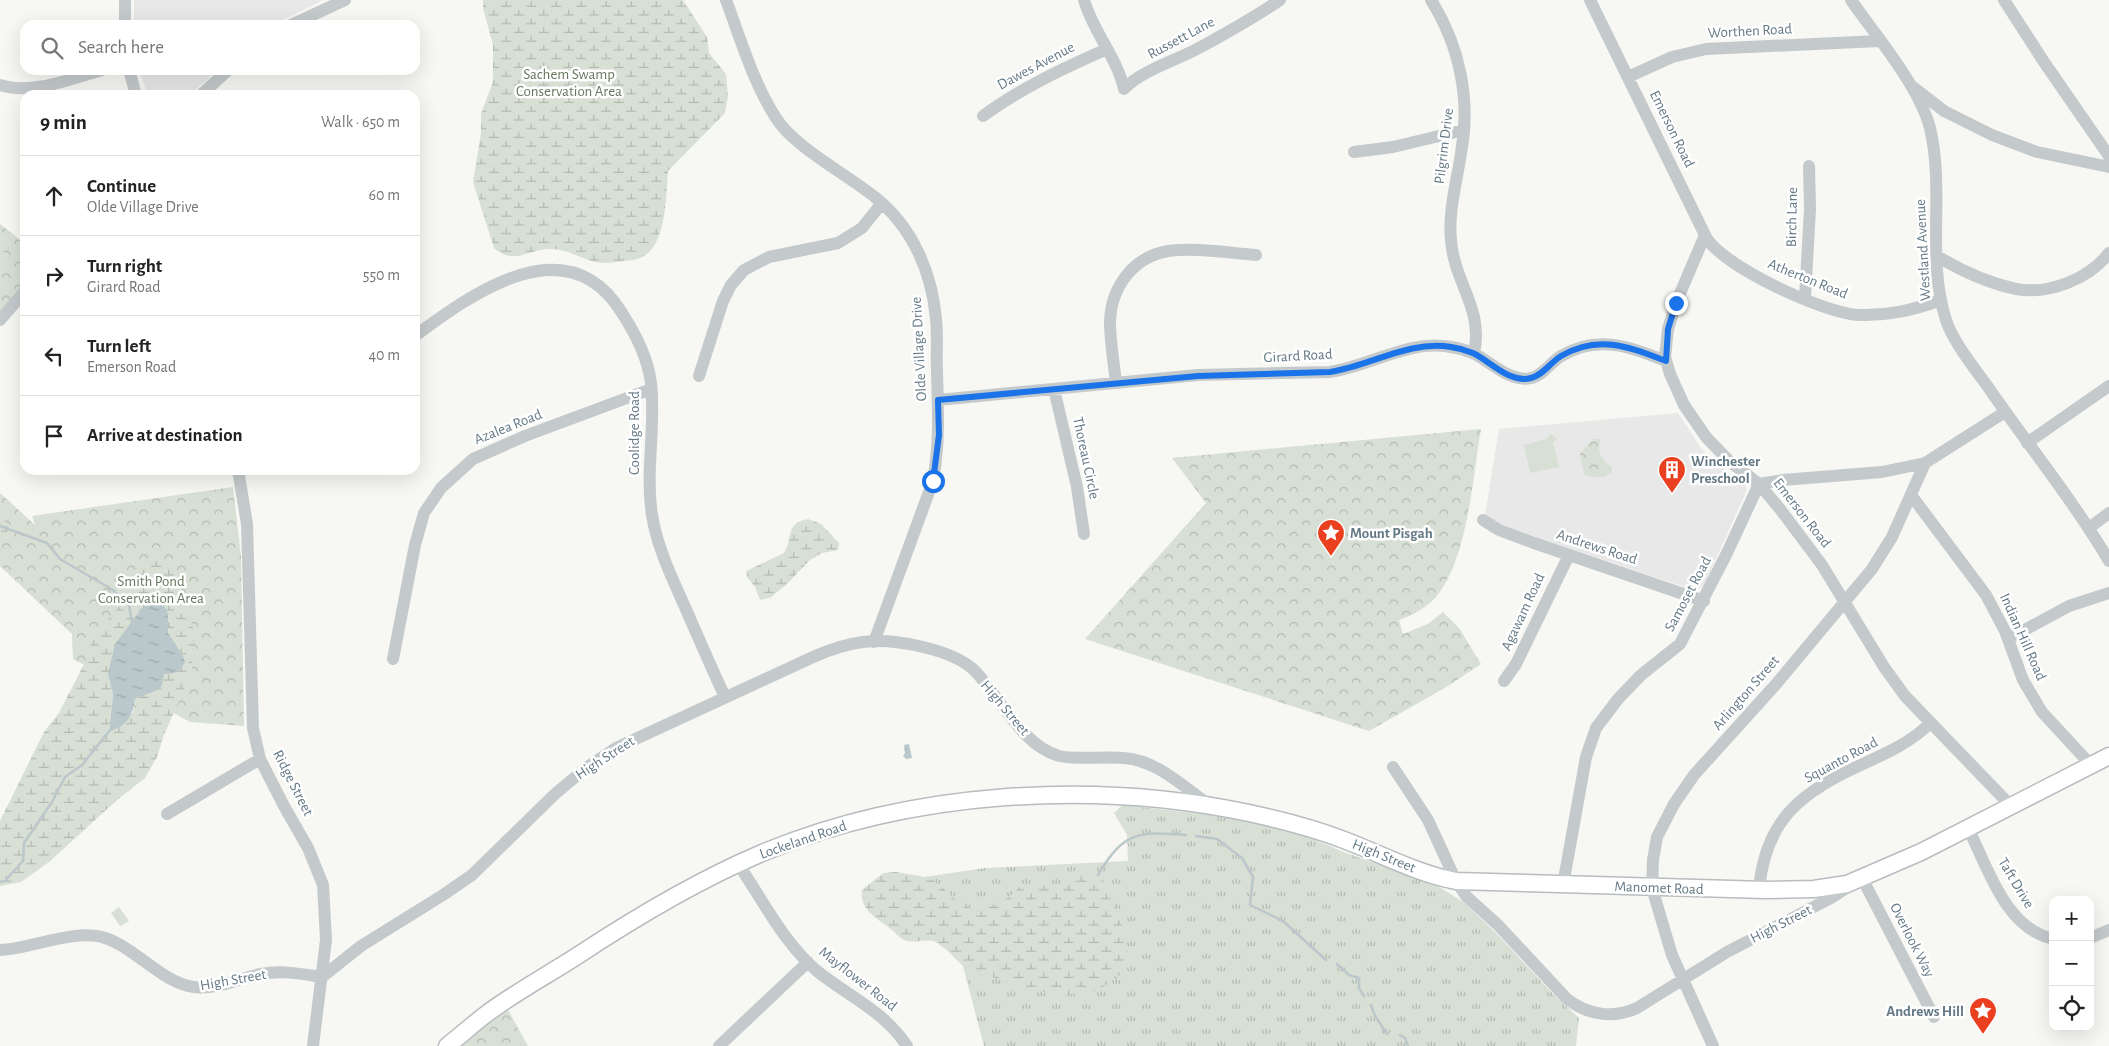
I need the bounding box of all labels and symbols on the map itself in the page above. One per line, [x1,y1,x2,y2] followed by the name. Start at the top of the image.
[1145,14,1217,62] street label: Russett Lane
[1707,21,1793,41] street label: Worthen Road
[995,39,1077,93] street label: Dawes Avenue
[516,67,622,99] park label: Sachem Swamp Conservation Area
[1647,88,1697,170] street label: Emerson Road
[1432,107,1456,185] street label: Pilgrim Drive
[1784,187,1800,247] street label: Birch Lane
[1913,199,1933,301] street label: Westland Avenue
[1766,256,1850,302] street label: Atherton Road
[1665,292,1688,315] route end
[909,296,929,402] street label: Olde Village Drive
[1263,347,1333,365] street label: Girard Road
[627,391,642,475] street label: Coolidge Road
[472,407,544,447] street label: Azalea Road
[1070,416,1102,501] street label: Thoreau Circle
[1691,454,1761,486] place label: Winchester Preschool
[1657,455,1687,494] building icon: Winchester Preschool
[922,470,945,493] route start
[1770,475,1834,551] street label: Emerson Road
[1316,518,1346,557] place icon: Mount Pisgah
[1350,526,1433,541] place label: Mount Pisgah
[1555,527,1639,567] street label: Andrews Road
[1662,554,1714,634] street label: Samoset Road
[1499,571,1548,653] street label: Agawam Road
[98,574,204,606] park label: Smith Pond Conservation Area
[1997,591,2049,683] street label: Indian Hill Road
[1710,653,1782,733] street label: Arlington Street
[978,678,1032,739] street label: High Street
[573,733,637,782] street label: High Street
[1802,734,1880,786] street label: Squanto Road
[270,748,316,819] street label: Ridge Street
[758,818,849,862] street label: Lockeland Road
[1350,837,1418,876] street label: High Street
[1995,855,2037,911] street label: Taft Drive
[1614,879,1704,897] street label: Manomet Road
[1887,901,1937,980] street label: Overlook Way
[1748,902,1814,946] street label: High Street
[816,944,900,1014] street label: Mayflower Road
[199,967,267,993] street label: High Street
[1968,996,1998,1035] place icon: Andrews Hill
[1886,1004,1964,1019] place label: Andrews Hill

